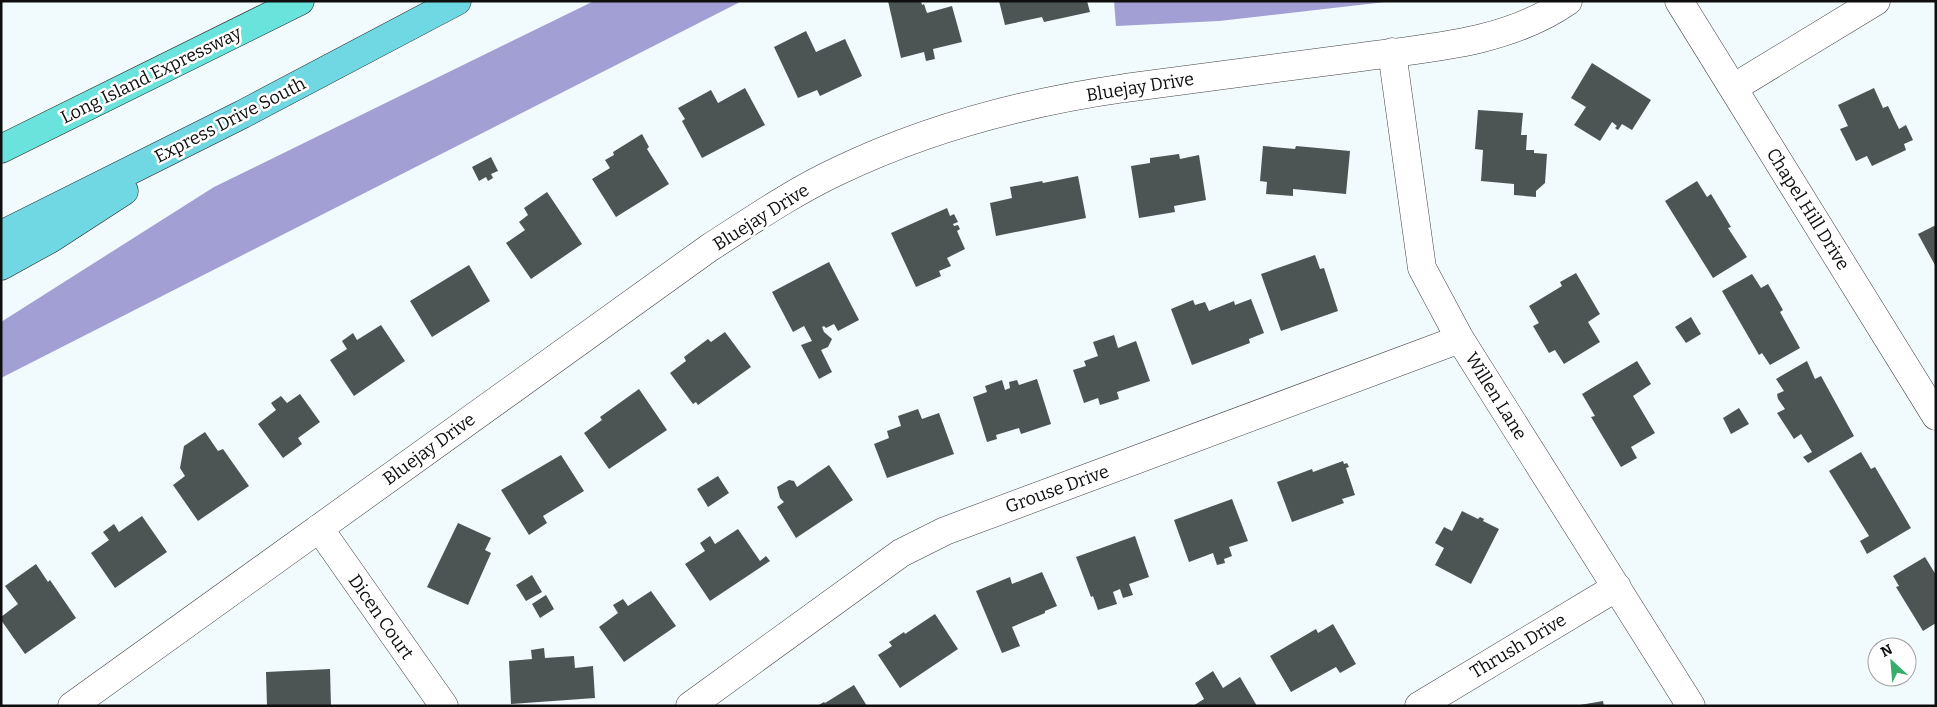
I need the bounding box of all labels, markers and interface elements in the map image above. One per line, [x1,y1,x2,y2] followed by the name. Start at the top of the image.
[57,21,245,128] street label: Long Island Expressway
[1084,68,1196,106] street label: Bluejay Drive
[151,72,309,168] street label: Express Drive South
[1762,144,1854,274] street label: Chapel Hill Drive
[709,179,813,255] street label: Bluejay Drive
[1460,348,1532,444] street label: Willen Lane
[378,408,480,490] street label: Bluejay Drive
[1002,460,1112,518] street label: Grouse Drive
[344,570,419,664] street label: Dicen Court
[1466,609,1570,683] street label: Thrush Drive
[1867,637,1917,687] north arrow
[1878,641,1895,661] text: N

